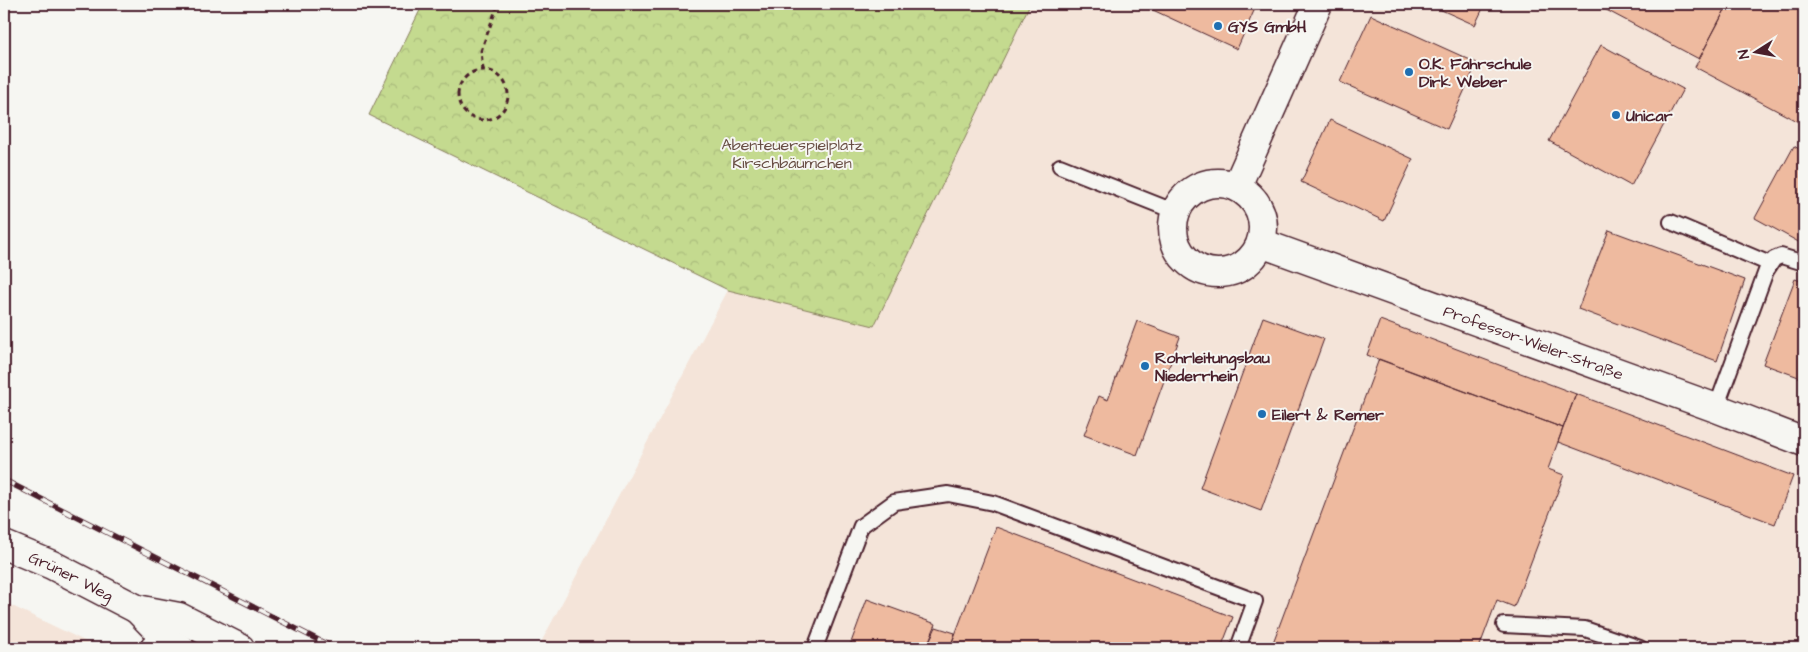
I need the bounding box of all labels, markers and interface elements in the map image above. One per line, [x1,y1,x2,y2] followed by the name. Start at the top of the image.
[1228,16,1307,38] place label: GYS GmbH
[1212,20,1224,32] marker: GYS GmbH
[1730,28,1780,78] north arrow
[1734,48,1755,61] text: N
[1419,53,1532,93] place label: O.K. Fahrschule Dirk Weber
[1403,66,1415,78] marker: O.K. Fahrschule Dirk Weber
[1626,105,1673,127] place label: Unicar
[1610,109,1622,121] marker: Unicar
[721,134,863,174] park label: Abenteuerspielplatz Kirschbäumchen
[1440,300,1627,386] street label: Professor-Wieler-Straße
[1155,347,1270,387] place label: Rohrleitungsbau Niederrhein
[1139,360,1151,372] marker: Rohrleitungsbau Niederrhein
[1272,404,1384,426] place label: Eilert & Remer
[1256,408,1268,420] marker: Eilert & Remer
[25,547,117,608] street label: Grüner Weg

